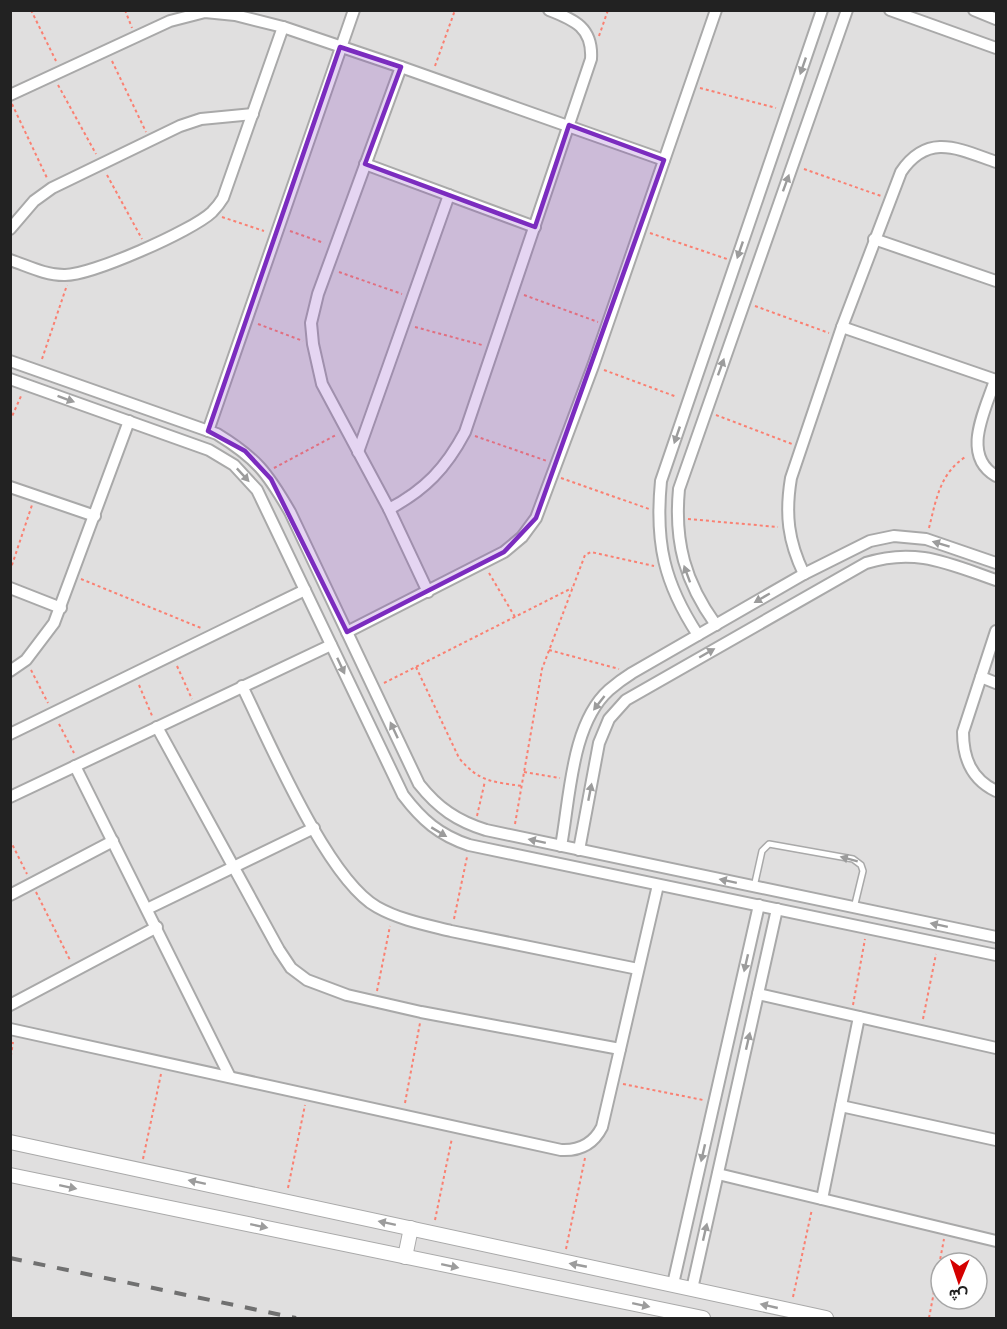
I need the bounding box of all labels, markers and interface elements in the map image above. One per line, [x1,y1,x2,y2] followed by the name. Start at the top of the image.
[797,57,807,75] one-way arrow
[782,174,792,192] one-way arrow
[734,241,744,259] one-way arrow
[716,358,726,376] one-way arrow
[57,394,75,404] one-way arrow
[671,426,681,444] one-way arrow
[236,467,250,482] one-way arrow
[932,539,950,548] one-way arrow
[682,565,692,583] one-way arrow
[753,593,770,603] one-way arrow
[699,648,716,658] one-way arrow
[337,658,346,675] one-way arrow
[592,695,605,711] one-way arrow
[389,722,398,739] one-way arrow
[586,783,595,802] one-way arrow
[431,826,447,837] one-way arrow
[527,836,546,845] one-way arrow
[840,854,858,863] one-way arrow
[718,876,737,885] one-way arrow
[930,920,949,929] one-way arrow
[741,953,750,972] one-way arrow
[743,1032,753,1051] one-way arrow
[698,1144,707,1163] one-way arrow
[187,1177,206,1187] one-way arrow
[58,1183,77,1192] one-way arrow
[378,1218,397,1227] one-way arrow
[249,1222,268,1232] one-way arrow
[700,1222,710,1241] one-way arrow
[929,1251,989,1311] north arrow
[568,1260,587,1269] one-way arrow
[440,1262,459,1271] one-way arrow
[949,1286,968,1305] text: ش
[759,1300,778,1310] one-way arrow
[631,1301,650,1311] one-way arrow

